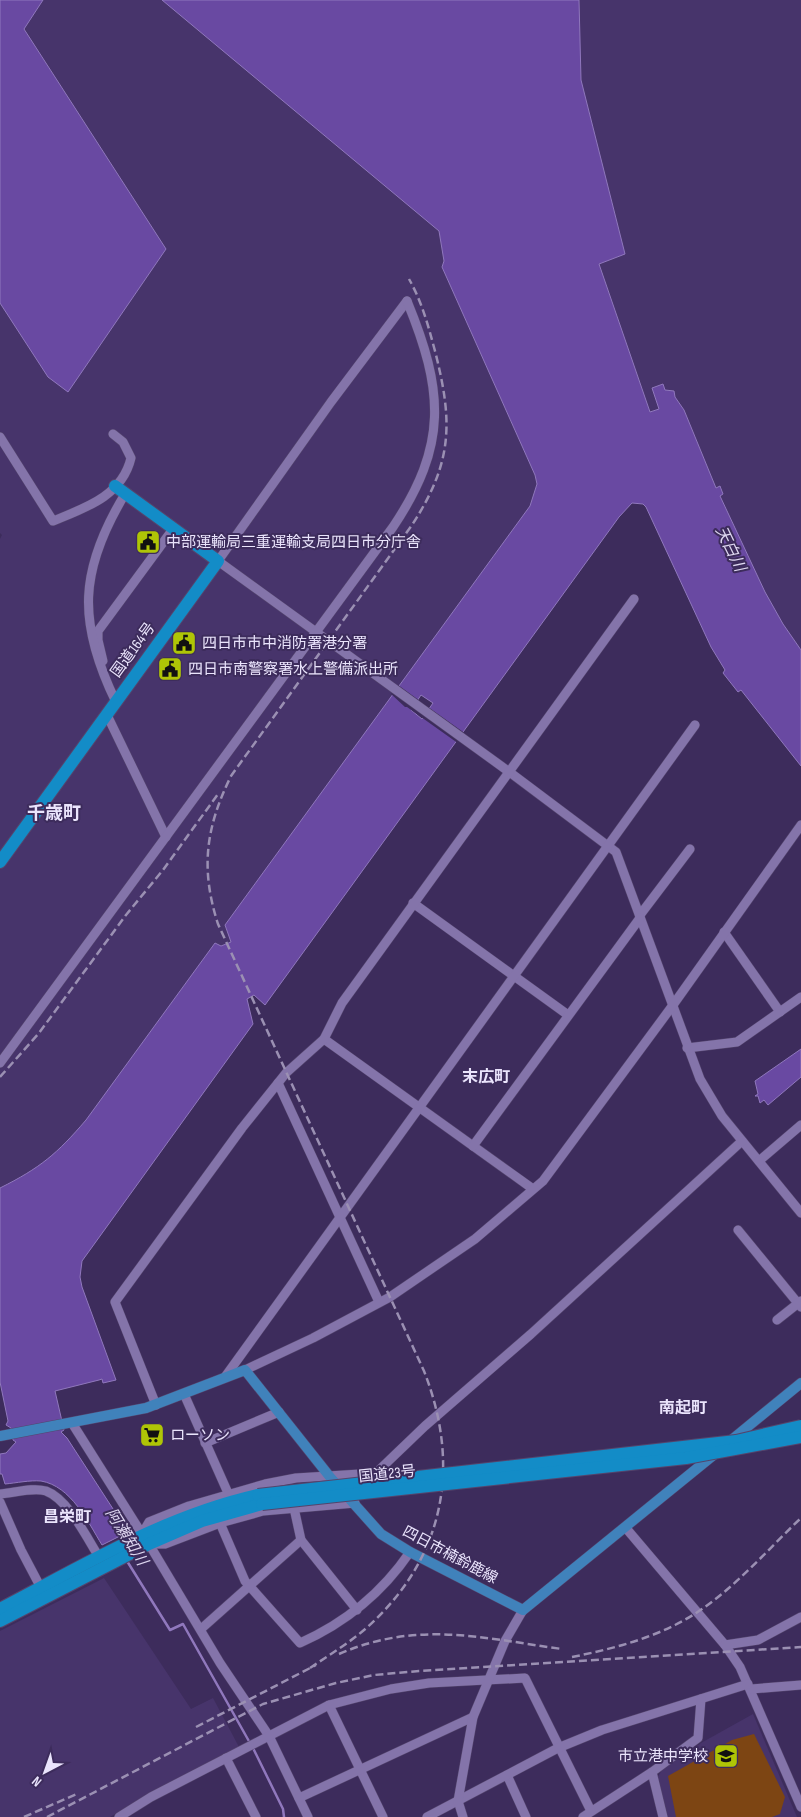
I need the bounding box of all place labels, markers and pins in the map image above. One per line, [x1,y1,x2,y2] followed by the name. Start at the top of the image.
[135,529,161,555] public building icon: 中部運輸局三重運輸支局四日市分庁舎
[166,533,421,552] place label: 中部運輸局三重運輸支局四日市分庁舎
[171,630,197,656] public building icon: 四日市市中消防署港分署
[202,634,367,653] place label: 四日市市中消防署港分署
[157,656,183,682] public building icon: 四日市南警察署水上警備派出所
[188,660,398,679] place label: 四日市南警察署水上警備派出所
[139,1422,165,1448] supermarket icon: ローソン
[170,1426,230,1445] place label: ローソン
[713,1743,739,1769] school or university icon: 市立港中学校
[618,1747,708,1766] place label: 市立港中学校

